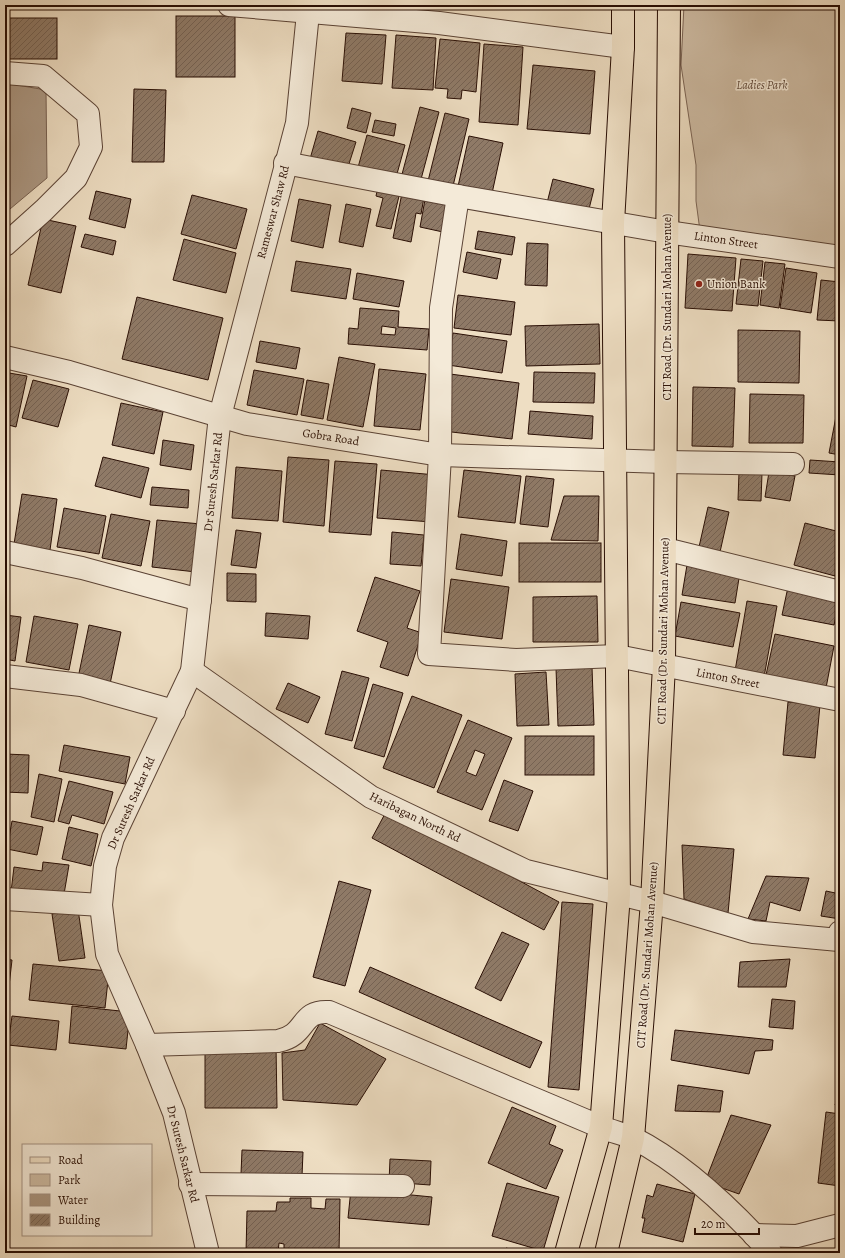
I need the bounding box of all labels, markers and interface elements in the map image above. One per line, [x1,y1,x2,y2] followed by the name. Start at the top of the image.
[736,77,788,93] park label: Ladies Park
[253,163,293,260] street label: Rameswar Shaw Rd
[659,214,675,400] street label: CIT Road (Dr. Sundari Mohan Avenue)
[693,228,759,252] street label: Linton Street
[707,276,765,292] place label: Union Bank
[694,279,704,289] marker: Union Bank
[301,425,361,449] street label: Gobra Road
[200,431,226,532] street label: Dr Suresh Sarkar Rd
[653,537,673,725] street label: CIT Road (Dr. Sundari Mohan Avenue)
[695,664,761,692] street label: Linton Street
[103,754,159,852] street label: Dr Suresh Sarkar Rd
[367,788,464,846] street label: Haribagan North Rd
[633,861,661,1049] street label: CIT Road (Dr. Sundari Mohan Avenue)
[163,1104,203,1205] street label: Dr Suresh Sarkar Rd
[22,1144,152,1236] legend
[58,1152,84,1168] text: Road
[58,1172,81,1188] text: Park
[57,1192,88,1208] text: Water
[695,1210,759,1236] scale bar
[58,1212,100,1228] text: Building
[701,1216,725,1232] text: 20 m

